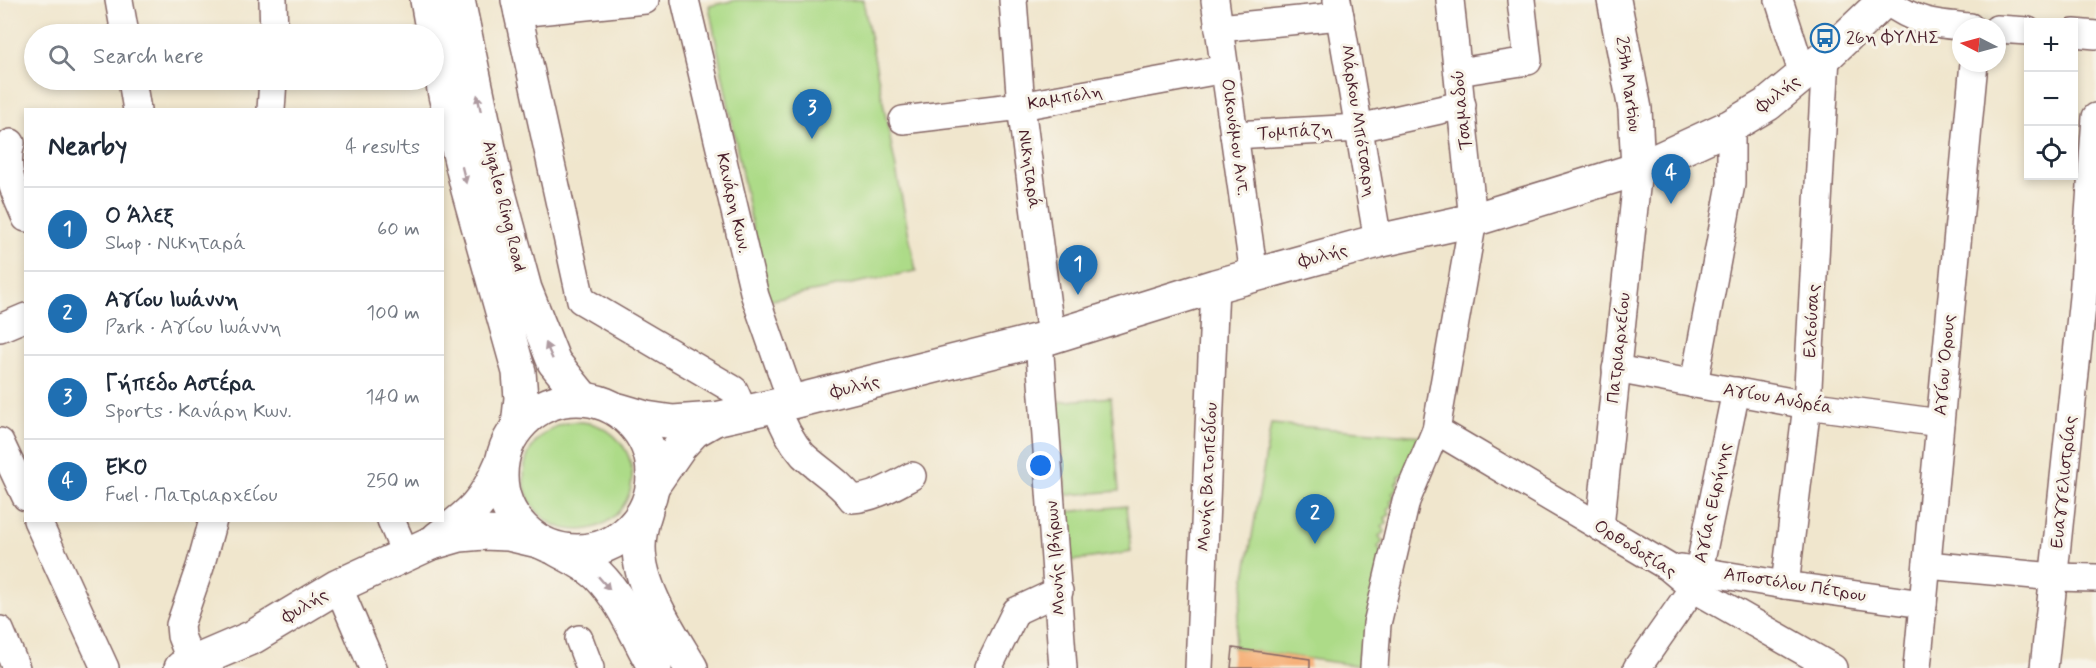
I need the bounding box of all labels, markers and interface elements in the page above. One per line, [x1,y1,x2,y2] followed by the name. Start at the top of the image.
[1952,18,2006,72] north arrow
[2024,18,2078,180] map controls
[2024,18,2078,72] button: +
[1809,22,1841,54] bus stop icon: 26η ΦΥΛΗΣ
[24,24,444,90] search box
[1846,26,1939,50] place label: 26η ΦΥΛΗΣ
[1609,35,1647,133] street label: 25th Martiou
[45,41,78,74] icon: search
[93,43,204,71] text: Search here
[1334,43,1382,199] street label: Μάρκου Μπότσαρη
[1446,69,1478,151] street label: Τσαμαδού
[1750,69,1805,119] street label: Φυλής
[2024,72,2078,126] button: −
[1215,77,1255,197] street label: Οικονόμου Αντ.
[1026,80,1104,116] street label: Καμπόλη
[792,90,832,139] pin: 3
[473,94,483,112] one-way arrow
[1257,118,1333,146] street label: Τομπάζη
[2024,126,2078,180] button: locate
[1012,128,1046,210] street label: Νικηταρά
[48,130,127,164] text: Nearby
[345,134,420,161] text: 4 results
[475,138,532,274] street label: Aigaleo Ring Road
[710,151,756,255] street label: Κανάρη Κων.
[1652,154,1690,204] pin: 4
[460,166,470,184] one-way arrow
[105,202,174,230] text: Ο Άλεξ
[63,216,72,243] text: 1
[377,216,420,243] text: 60 m
[105,230,246,257] text: Shop · Νικηταρά
[1295,238,1350,274] street label: Φυλής
[1058,246,1098,295] pin: 1
[1798,283,1826,358] street label: Ελεούσας
[105,286,239,314] text: Αγίου Ιωάννη
[1601,291,1637,405] street label: Πατριαρχείου
[63,300,72,327] text: 2
[366,300,420,327] text: 100 m
[1929,313,1961,417] street label: Αγίου Όρους
[105,314,282,341] text: Park · Αγίου Ιωάννη
[544,341,554,359] one-way arrow
[827,369,882,405] street label: Φυλής
[105,370,256,398] text: Γήπεδο Αστέρα
[1721,377,1835,420] street label: Αγίου Ανδρέα
[63,384,72,411] text: 3
[366,384,420,411] text: 140 m
[105,398,292,425] text: Sports · Κανάρη Κων.
[1192,402,1224,552] street label: Μονής Βατοπεδίου
[2045,414,2083,549] street label: Ευαγγελιστρίας
[1689,441,1737,565] street label: Αγίας Ειρήνης
[1026,451,1055,480] your location
[105,454,148,482] text: EKO
[62,468,73,495] text: 4
[366,468,420,495] text: 250 m
[105,482,278,509] text: Fuel · Πατριαρχείου
[1296,494,1334,544] pin: 2
[1040,500,1072,616] street label: Μονής Ιβήρων
[1589,514,1681,584] street label: Ορθοδοξίας
[1722,561,1868,608] street label: Αποστόλου Πέτρου
[597,575,611,590] one-way arrow
[277,583,333,630] street label: Φυλής

